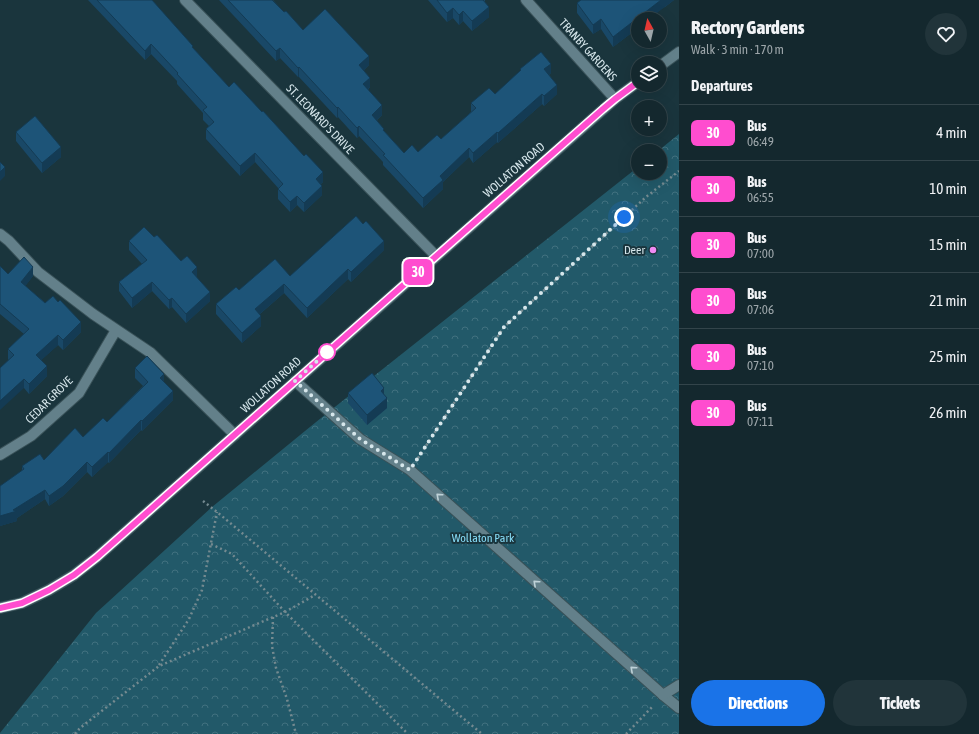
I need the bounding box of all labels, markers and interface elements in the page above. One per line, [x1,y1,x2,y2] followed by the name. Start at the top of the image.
[631,12,667,48] north arrow
[631,12,667,180] map controls
[925,13,967,55] button: heart
[556,16,620,84] street label: TRANBY GARDENS
[691,16,804,38] text: Rectory Gardens
[691,42,784,57] text: Walk · 3 min · 170 m
[631,56,667,92] button: layers
[691,77,753,94] text: Departures
[283,81,357,157] street label: ST. LEONARD'S DRIVE
[631,100,667,136] button: +
[747,117,767,134] text: Bus
[936,124,967,141] text: 4 min
[706,125,720,141] text: 30
[747,134,774,149] text: 06:49
[481,139,548,200] street label: WOLLATON ROAD
[631,144,667,180] button: −
[747,173,767,190] text: Bus
[929,180,967,197] text: 10 min
[706,181,720,197] text: 30
[747,190,774,205] text: 06:55
[614,207,634,227] your location
[747,229,767,246] text: Bus
[929,236,967,253] text: 15 min
[706,237,720,253] text: 30
[624,243,645,257] place label: Deer
[648,245,658,255] marker: Deer
[747,246,774,261] text: 07:00
[400,259,436,285] line badge: 30
[411,264,425,280] text: 30
[747,285,767,302] text: Bus
[929,292,967,309] text: 21 min
[706,293,720,309] text: 30
[747,302,774,317] text: 07:06
[747,341,767,358] text: Bus
[318,343,336,361] unlabelled marker
[929,348,967,365] text: 25 min
[706,349,720,365] text: 30
[238,354,304,416] street label: WOLLATON ROAD
[747,358,774,373] text: 07:10
[23,374,75,426] street label: CEDAR GROVE
[747,397,767,414] text: Bus
[929,404,967,421] text: 26 min
[706,405,720,421] text: 30
[747,414,774,429] text: 07:11
[436,494,444,501] one-way arrow
[452,531,515,545] park label: Wollaton Park
[534,580,541,587] one-way arrow
[631,667,638,674] one-way arrow
[691,680,825,726] button: Directions
[833,680,967,726] button: Tickets

